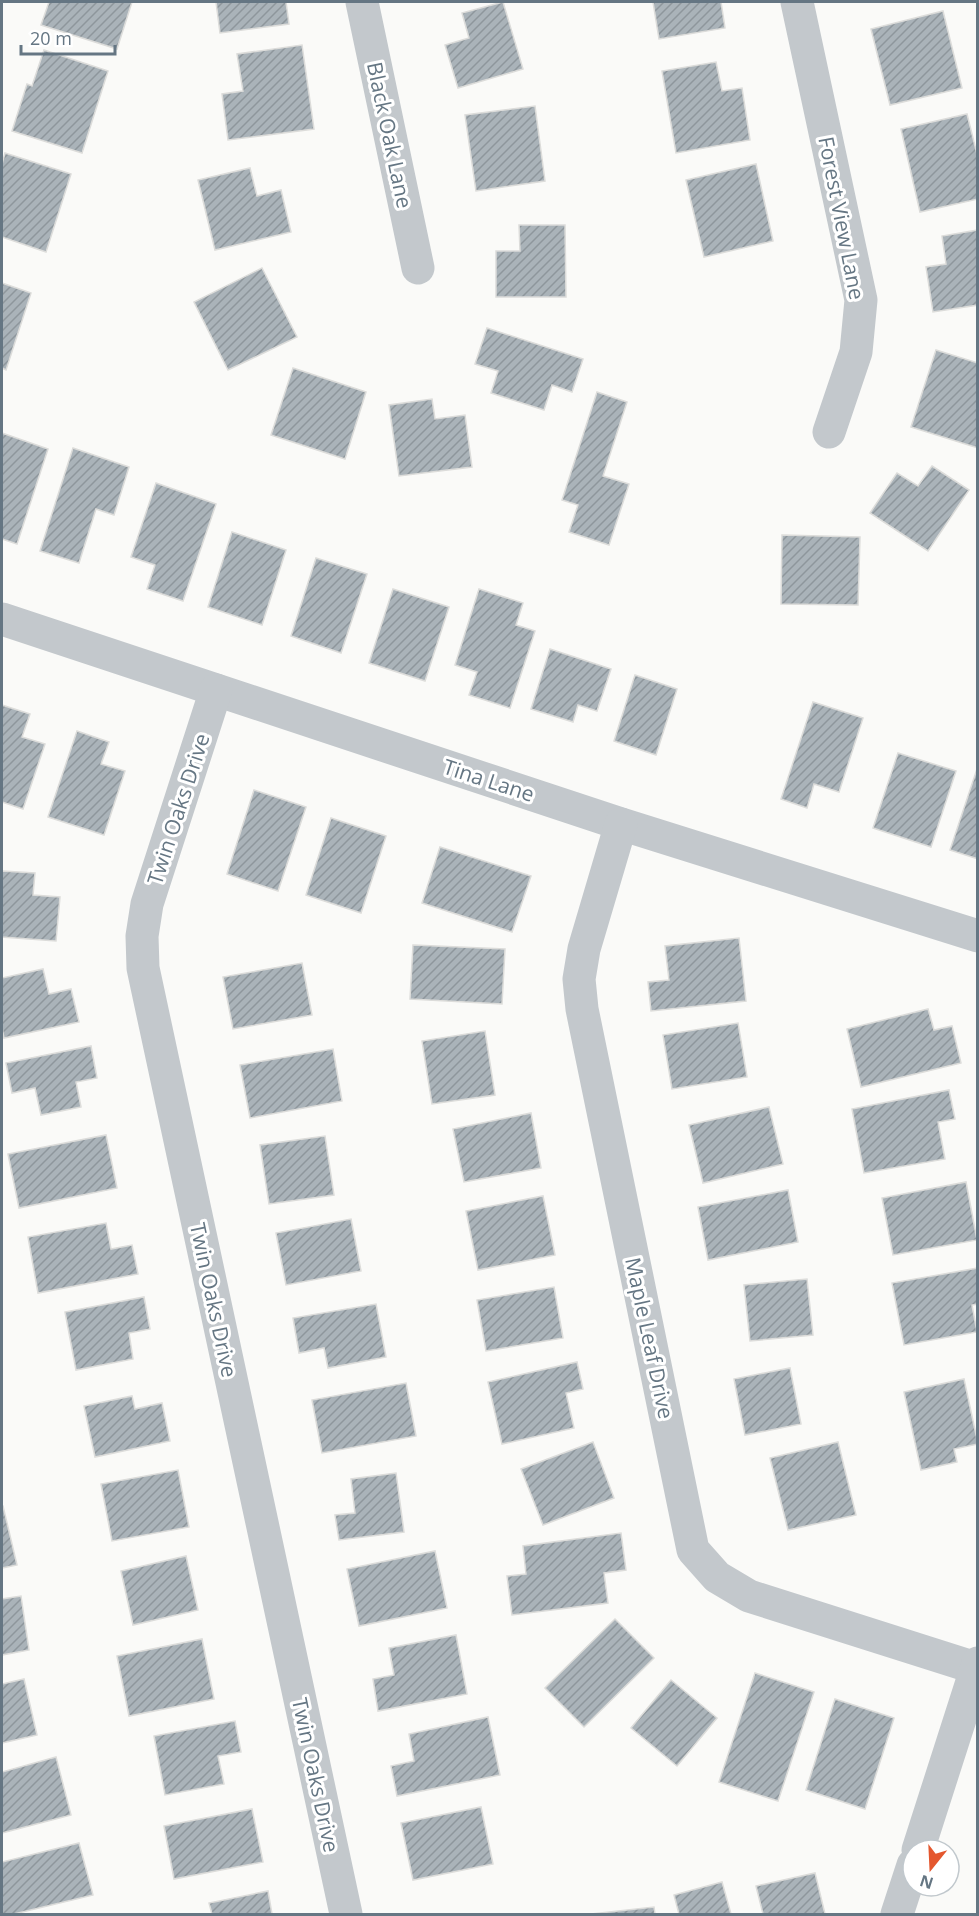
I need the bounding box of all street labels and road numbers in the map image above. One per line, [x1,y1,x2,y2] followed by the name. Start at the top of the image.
[361,59,419,211] street label: Black Oak Lane
[812,134,872,302] street label: Forest View Lane
[140,730,216,888] street label: Twin Oaks Drive
[440,752,538,808] street label: Tina Lane
[184,1220,244,1380] street label: Twin Oaks Drive
[619,1255,681,1421] street label: Maple Leaf Drive
[286,1695,346,1855] street label: Twin Oaks Drive

